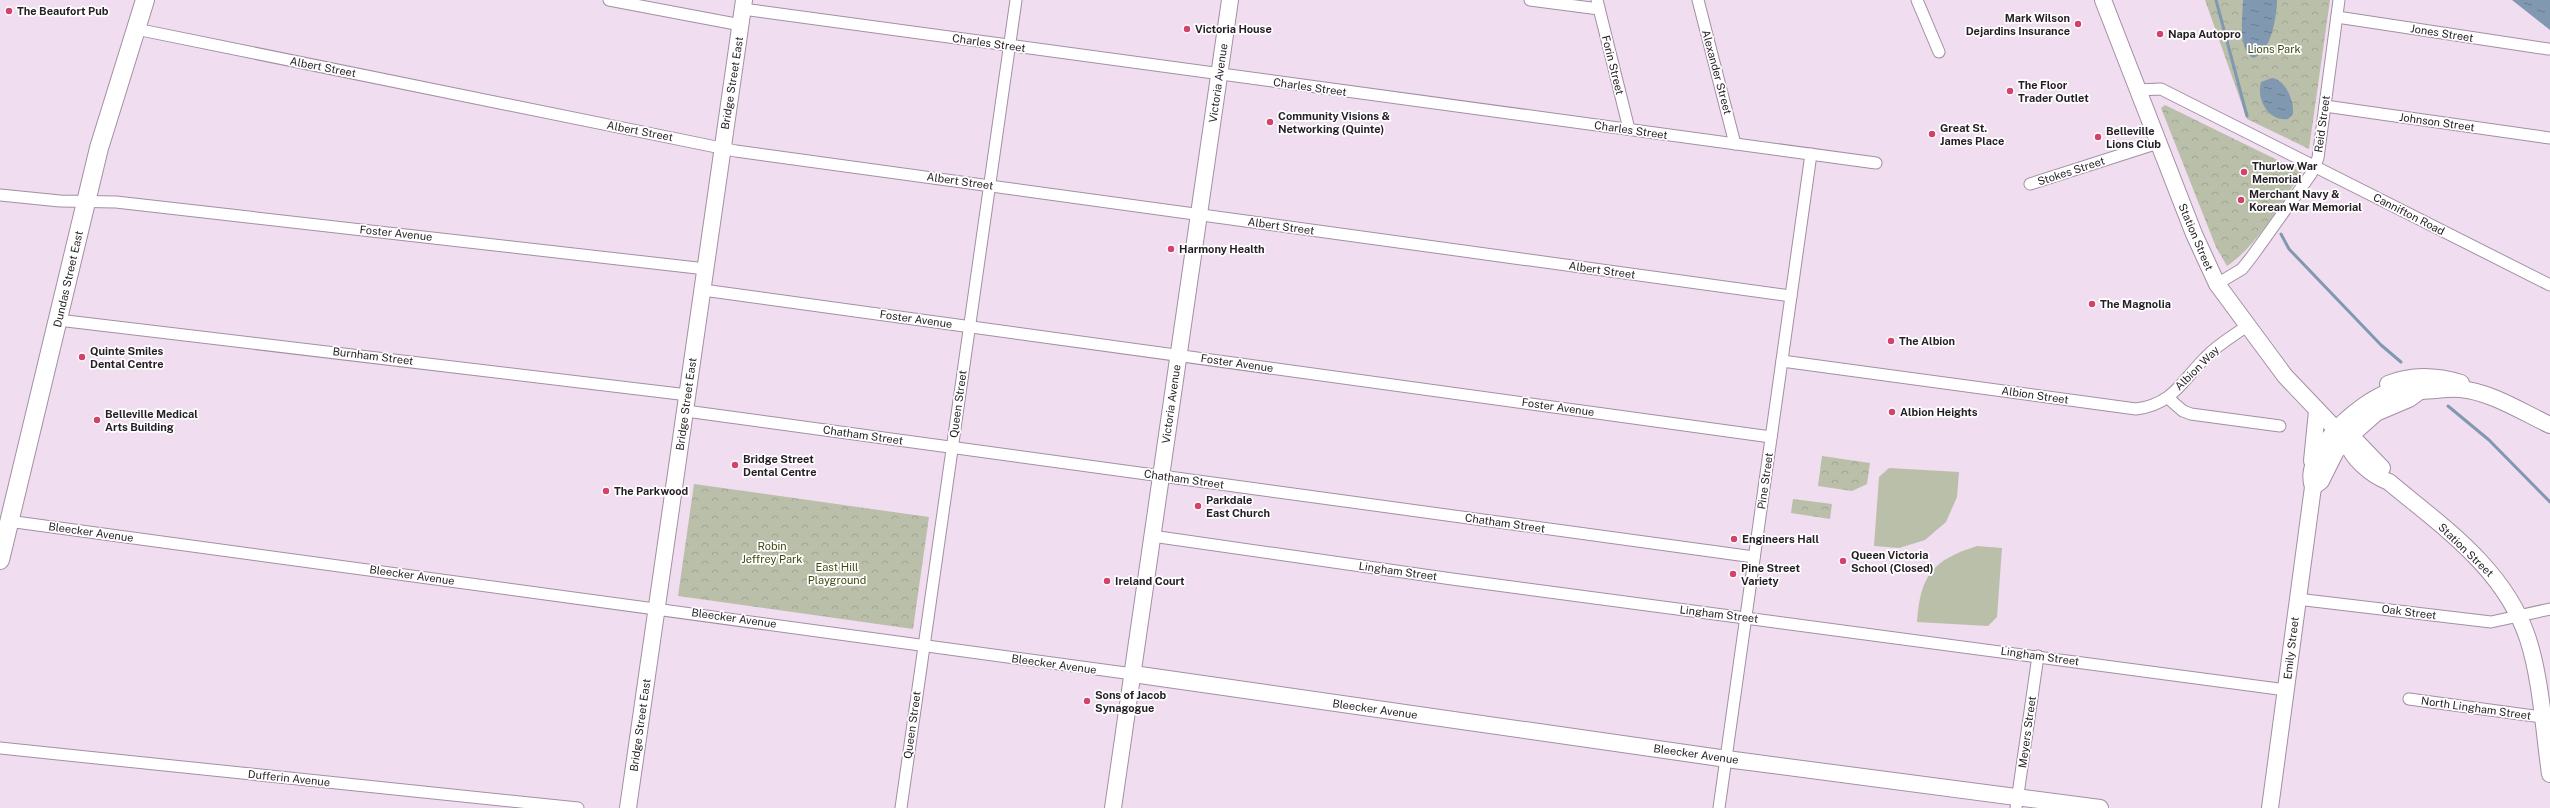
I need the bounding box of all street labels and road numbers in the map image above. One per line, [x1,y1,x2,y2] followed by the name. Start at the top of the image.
[2410,22,2474,44] street label: Jones Street
[1700,28,1734,116] street label: Alexander Street
[952,32,1026,54] street label: Charles Street
[1600,34,1626,96] street label: Forin Street
[719,36,745,130] street label: Bridge Street East
[1207,43,1229,123] street label: Victoria Avenue
[289,55,357,79] street label: Albert Street
[1273,76,1347,98] street label: Charles Street
[2312,95,2332,153] street label: Reid Street
[2398,111,2476,133] street label: Johnson Street
[606,119,674,143] street label: Albert Street
[1594,119,1668,141] street label: Charles Street
[2036,154,2106,188] street label: Stokes Street
[926,170,994,192] street label: Albert Street
[2371,191,2447,237] street label: Cannifton Road
[2176,202,2216,272] street label: Station Street
[1247,215,1315,237] street label: Albert Street
[359,223,433,243] street label: Foster Avenue
[51,230,85,328] street label: Dundas Street East
[1568,259,1636,281] street label: Albert Street
[879,308,953,330] street label: Foster Avenue
[2173,343,2222,392] street label: Albion Way
[332,345,414,367] street label: Burnham Street
[1200,352,1274,374] street label: Foster Avenue
[674,357,698,451] street label: Bridge Street East
[1160,364,1182,444] street label: Victoria Avenue
[947,369,969,439] street label: Queen Street
[2001,384,2069,406] street label: Albion Street
[1521,396,1595,418] street label: Foster Avenue
[822,423,904,447] street label: Chatham Street
[1755,452,1775,510] street label: Pine Street
[1143,467,1225,491] street label: Chatham Street
[1464,511,1546,535] street label: Chatham Street
[48,520,134,544] street label: Bleecker Avenue
[2436,521,2496,579] street label: Station Street
[1358,560,1438,582] street label: Lingham Street
[369,563,455,587] street label: Bleecker Avenue
[1679,603,1759,625] street label: Lingham Street
[2381,603,2437,621] street label: Oak Street
[691,606,777,630] street label: Bleecker Avenue
[2281,616,2301,680] street label: Emily Street
[2000,645,2080,667] street label: Lingham Street
[1011,652,1097,676] street label: Bleecker Avenue
[628,678,652,772] street label: Bridge Street East
[901,690,923,760] street label: Queen Street
[2420,694,2532,722] street label: North Lingham Street
[2016,695,2038,769] street label: Meyers Street
[1332,697,1418,721] street label: Bleecker Avenue
[1653,742,1739,766] street label: Bleecker Avenue
[247,768,331,788] street label: Dufferin Avenue

